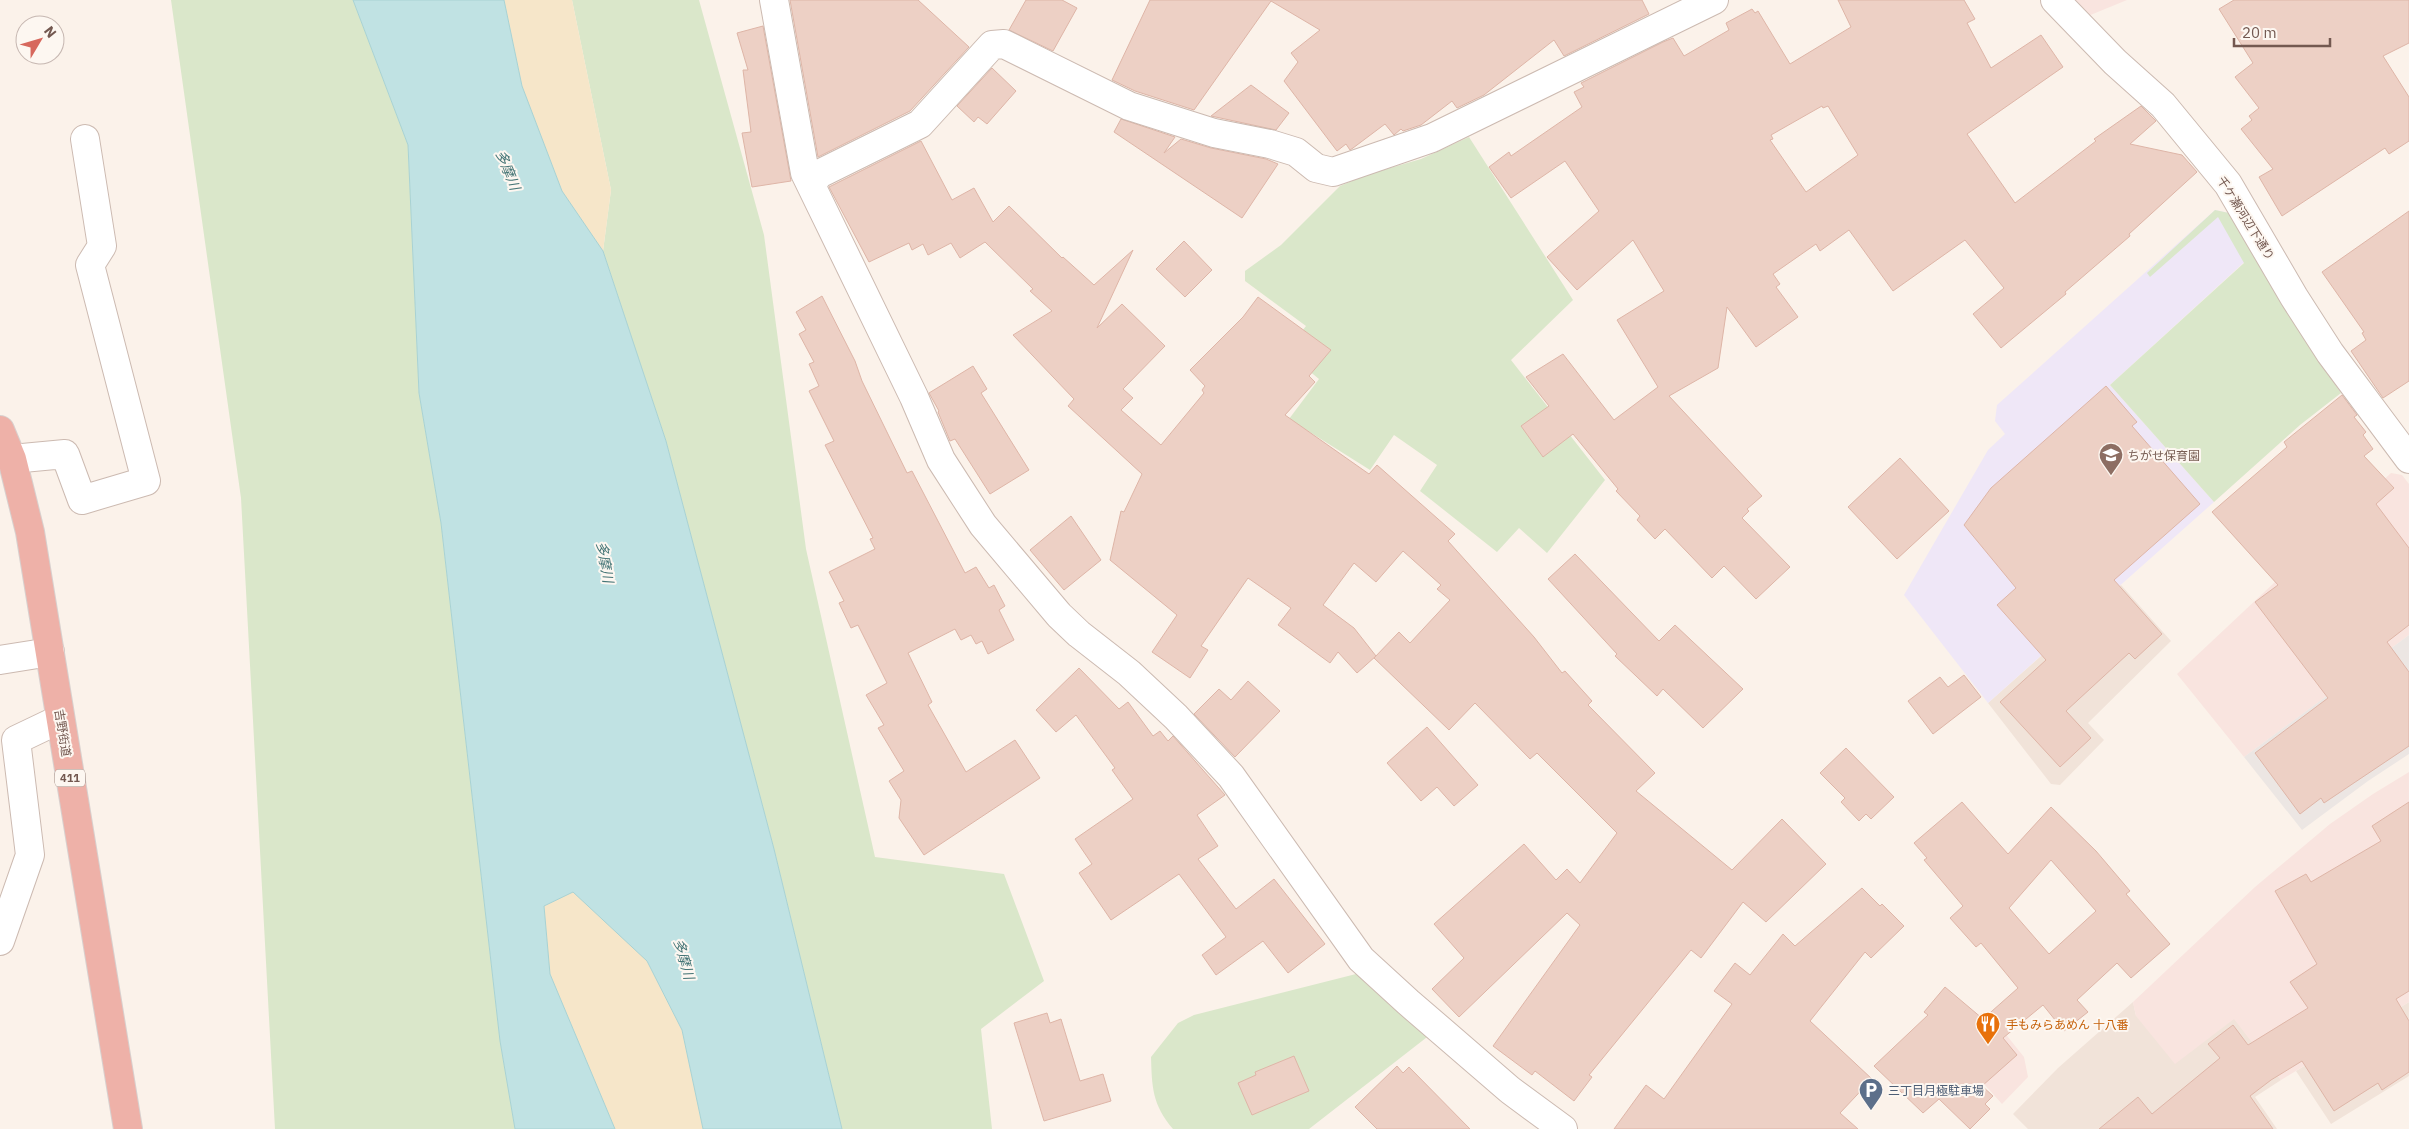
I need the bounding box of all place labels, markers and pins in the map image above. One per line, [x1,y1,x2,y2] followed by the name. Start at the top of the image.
[2098,442,2124,476] school or university icon: ちがせ保育園
[2128,448,2200,463] place label: ちがせ保育園
[1975,1011,2001,1045] restaurant icon: 手もみらあめん 十八番
[2006,1017,2129,1032] place label: 手もみらあめん 十八番
[1858,1077,1884,1111] parking icon: 三丁目月極駐車場
[1888,1083,1984,1098] place label: 三丁目月極駐車場

